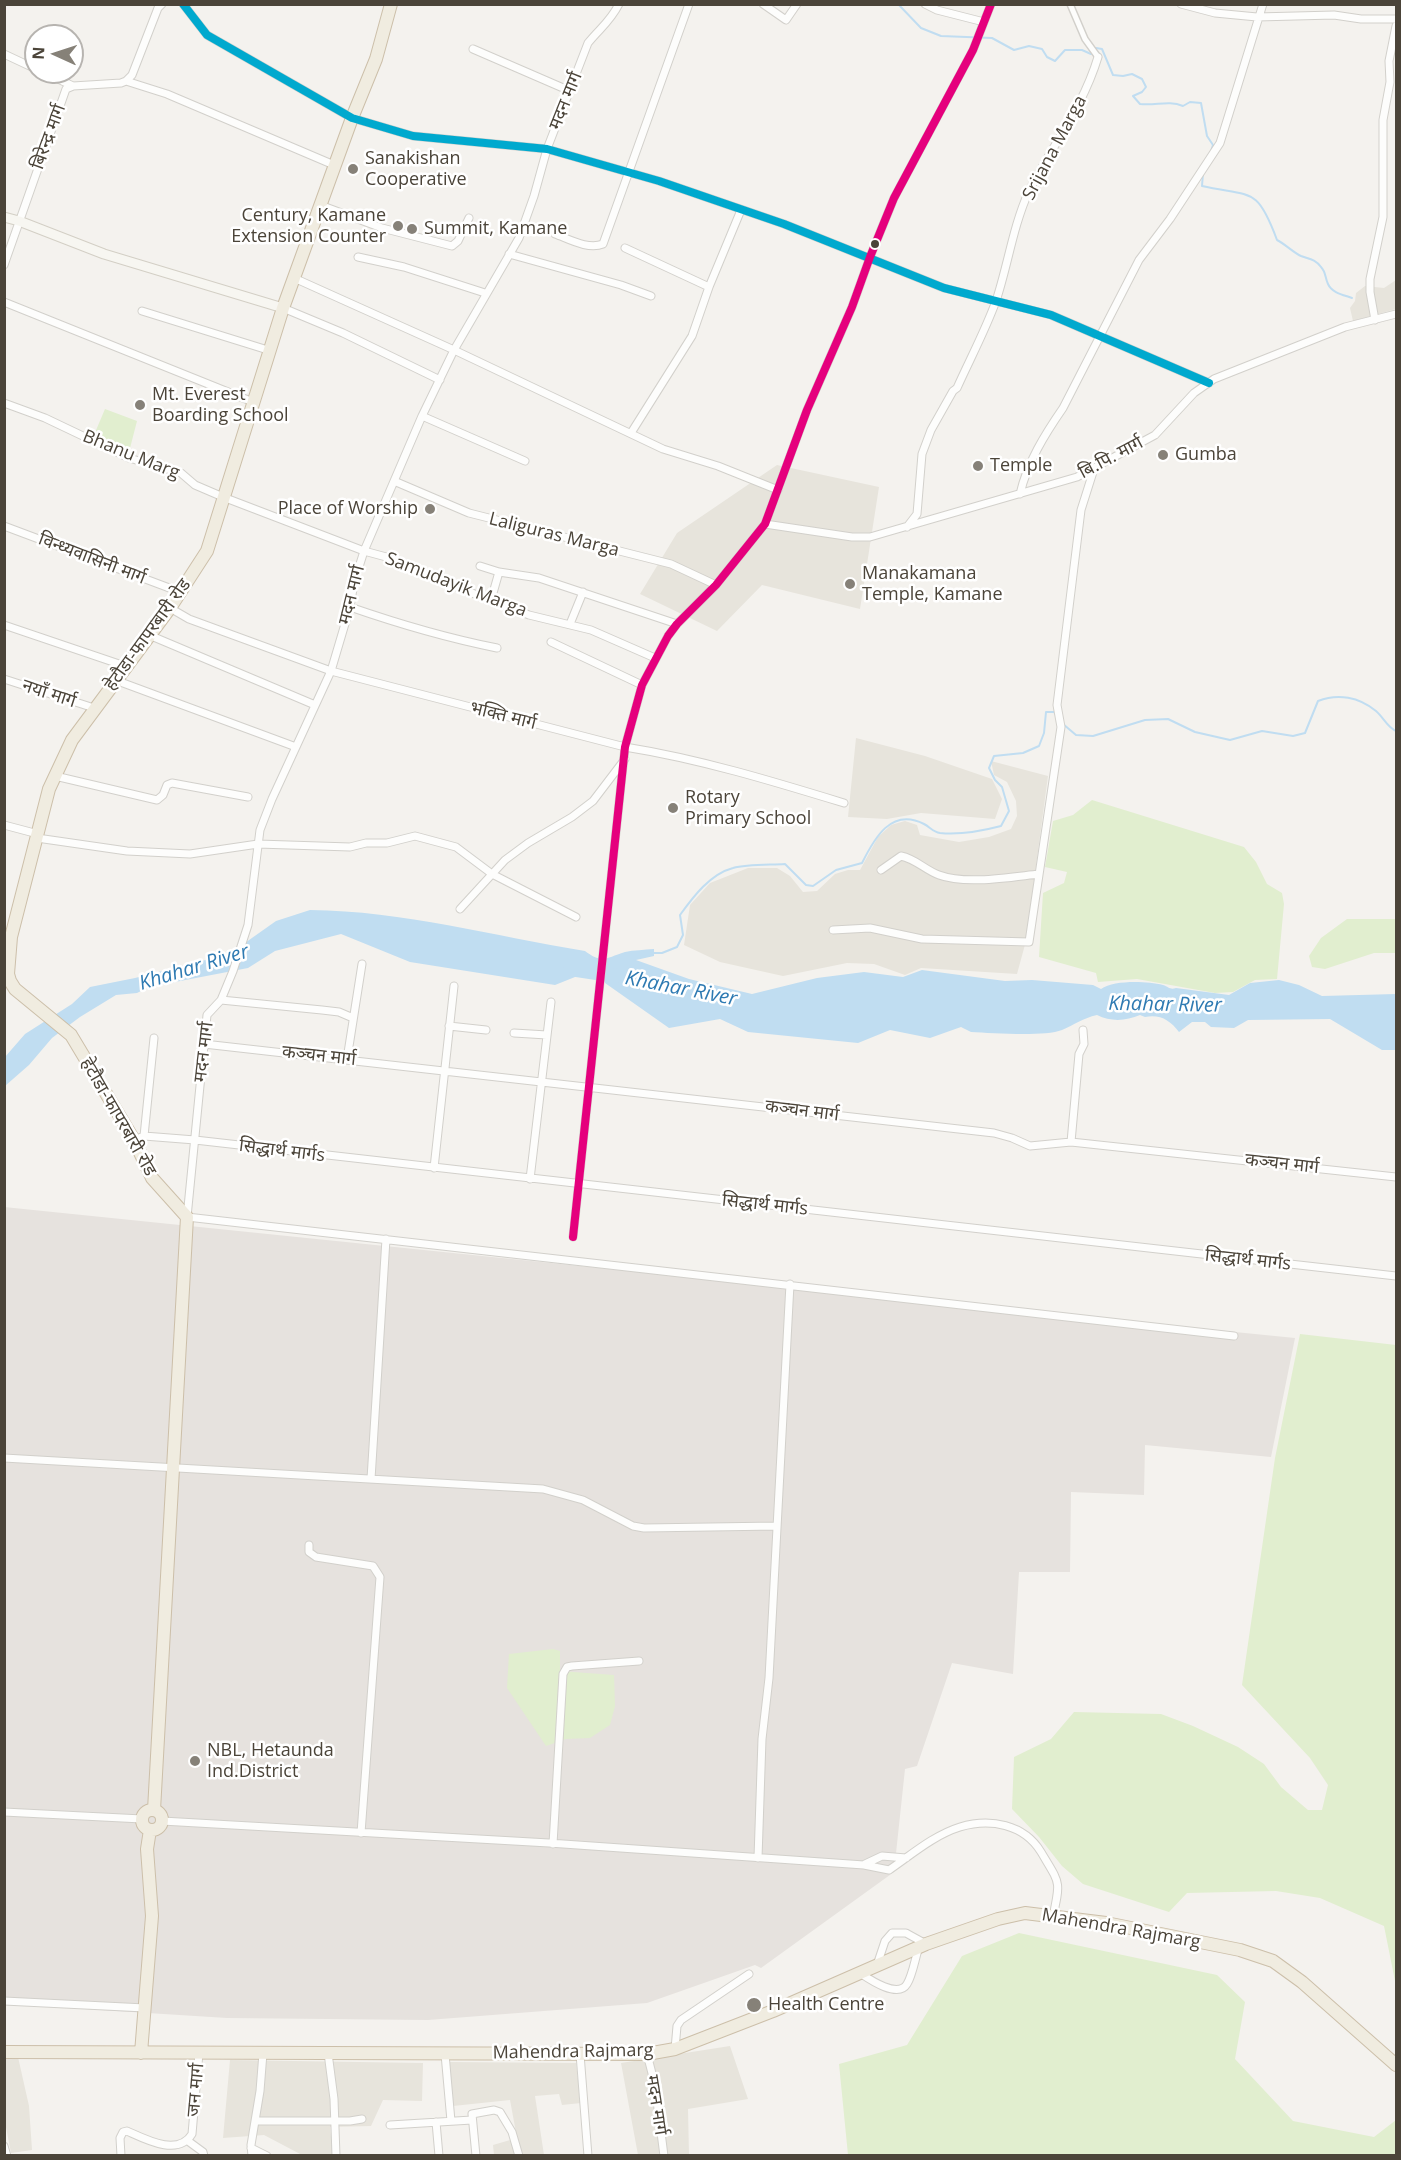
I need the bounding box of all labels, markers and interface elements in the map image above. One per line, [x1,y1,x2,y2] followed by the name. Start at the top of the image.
[24,24,84,84] north arrow
[27,46,49,60] text: N
[545,69,587,133] street label: मदन मार्ग
[1018,92,1092,204] street label: Srijana Marga
[27,102,71,172] street label: बिरेन्द्र मार्ग
[365,148,467,190] place label: Sanakishan Cooperative
[346,162,360,176] marker: Sanakishan Cooperative
[231,205,386,248] place label: Century, Kamane Extension Counter
[424,218,567,240] place label: Summit, Kamane
[391,219,405,233] marker: Century, Kamane Extension Counter
[405,222,419,236] marker: Summit, Kamane
[869,238,881,250] unlabelled marker
[152,384,289,426] place label: Mt. Everest Boarding School
[133,398,147,412] marker: Mt. Everest Boarding School
[79,426,183,484] street label: Bhanu Marg
[1075,432,1147,484] street label: बि.पि. मार्ग
[1175,444,1237,466] place label: Gumba
[1156,448,1170,462] marker: Gumba
[990,455,1052,477] place label: Temple
[971,459,985,473] marker: Temple
[278,498,418,520] place label: Place of Worship
[423,502,437,516] marker: Place of Worship
[487,508,621,562] street label: Laliguras Marga
[35,529,149,589] street label: विन्ध्यवासिनी मार्ग
[382,548,530,622] street label: Samudayik Marga
[334,563,370,627] street label: मदन मार्ग
[862,563,1003,606] place label: Manakamana Temple, Kamane
[100,575,196,695] street label: हेटौडा-फापरबारी रोड
[843,577,857,591] marker: Manakamana Temple, Kamane
[19,675,79,713] street label: नयाँ मार्ग
[468,697,538,735] street label: भक्ति मार्ग
[685,787,811,830] place label: Rotary Primary School
[666,801,680,815] marker: Rotary Primary School
[136,940,252,996] water label: Khahar River
[623,966,739,1012] water label: Khahar River
[1108,992,1222,1018] water label: Khahar River
[190,1021,218,1083] street label: मदन मार्ग
[281,1041,357,1071] street label: कञ्चन मार्ग
[75,1054,161,1180] street label: हेटौडा-फापरबारी रोड
[764,1096,840,1126] street label: कञ्चन मार्ग
[238,1135,326,1167] street label: सिद्धार्थ मार्गs
[1244,1149,1320,1179] street label: कञ्चन मार्ग
[721,1190,809,1220] street label: सिद्धार्थ मार्गs
[1204,1245,1292,1275] street label: सिद्धार्थ मार्गs
[207,1740,334,1782] place label: NBL, Hetaunda Ind.District
[188,1754,202,1768] marker: NBL, Hetaunda Ind.District
[1040,1904,1202,1954] street label: Mahendra Rajmarg
[768,1994,884,2016] place label: Health Centre
[745,1996,763,2014] marker: Health Centre
[492,2040,654,2064] street label: Mahendra Rajmarg
[183,2062,209,2118] street label: जन मार्ग
[641,2073,671,2137] street label: मदन मार्ग

